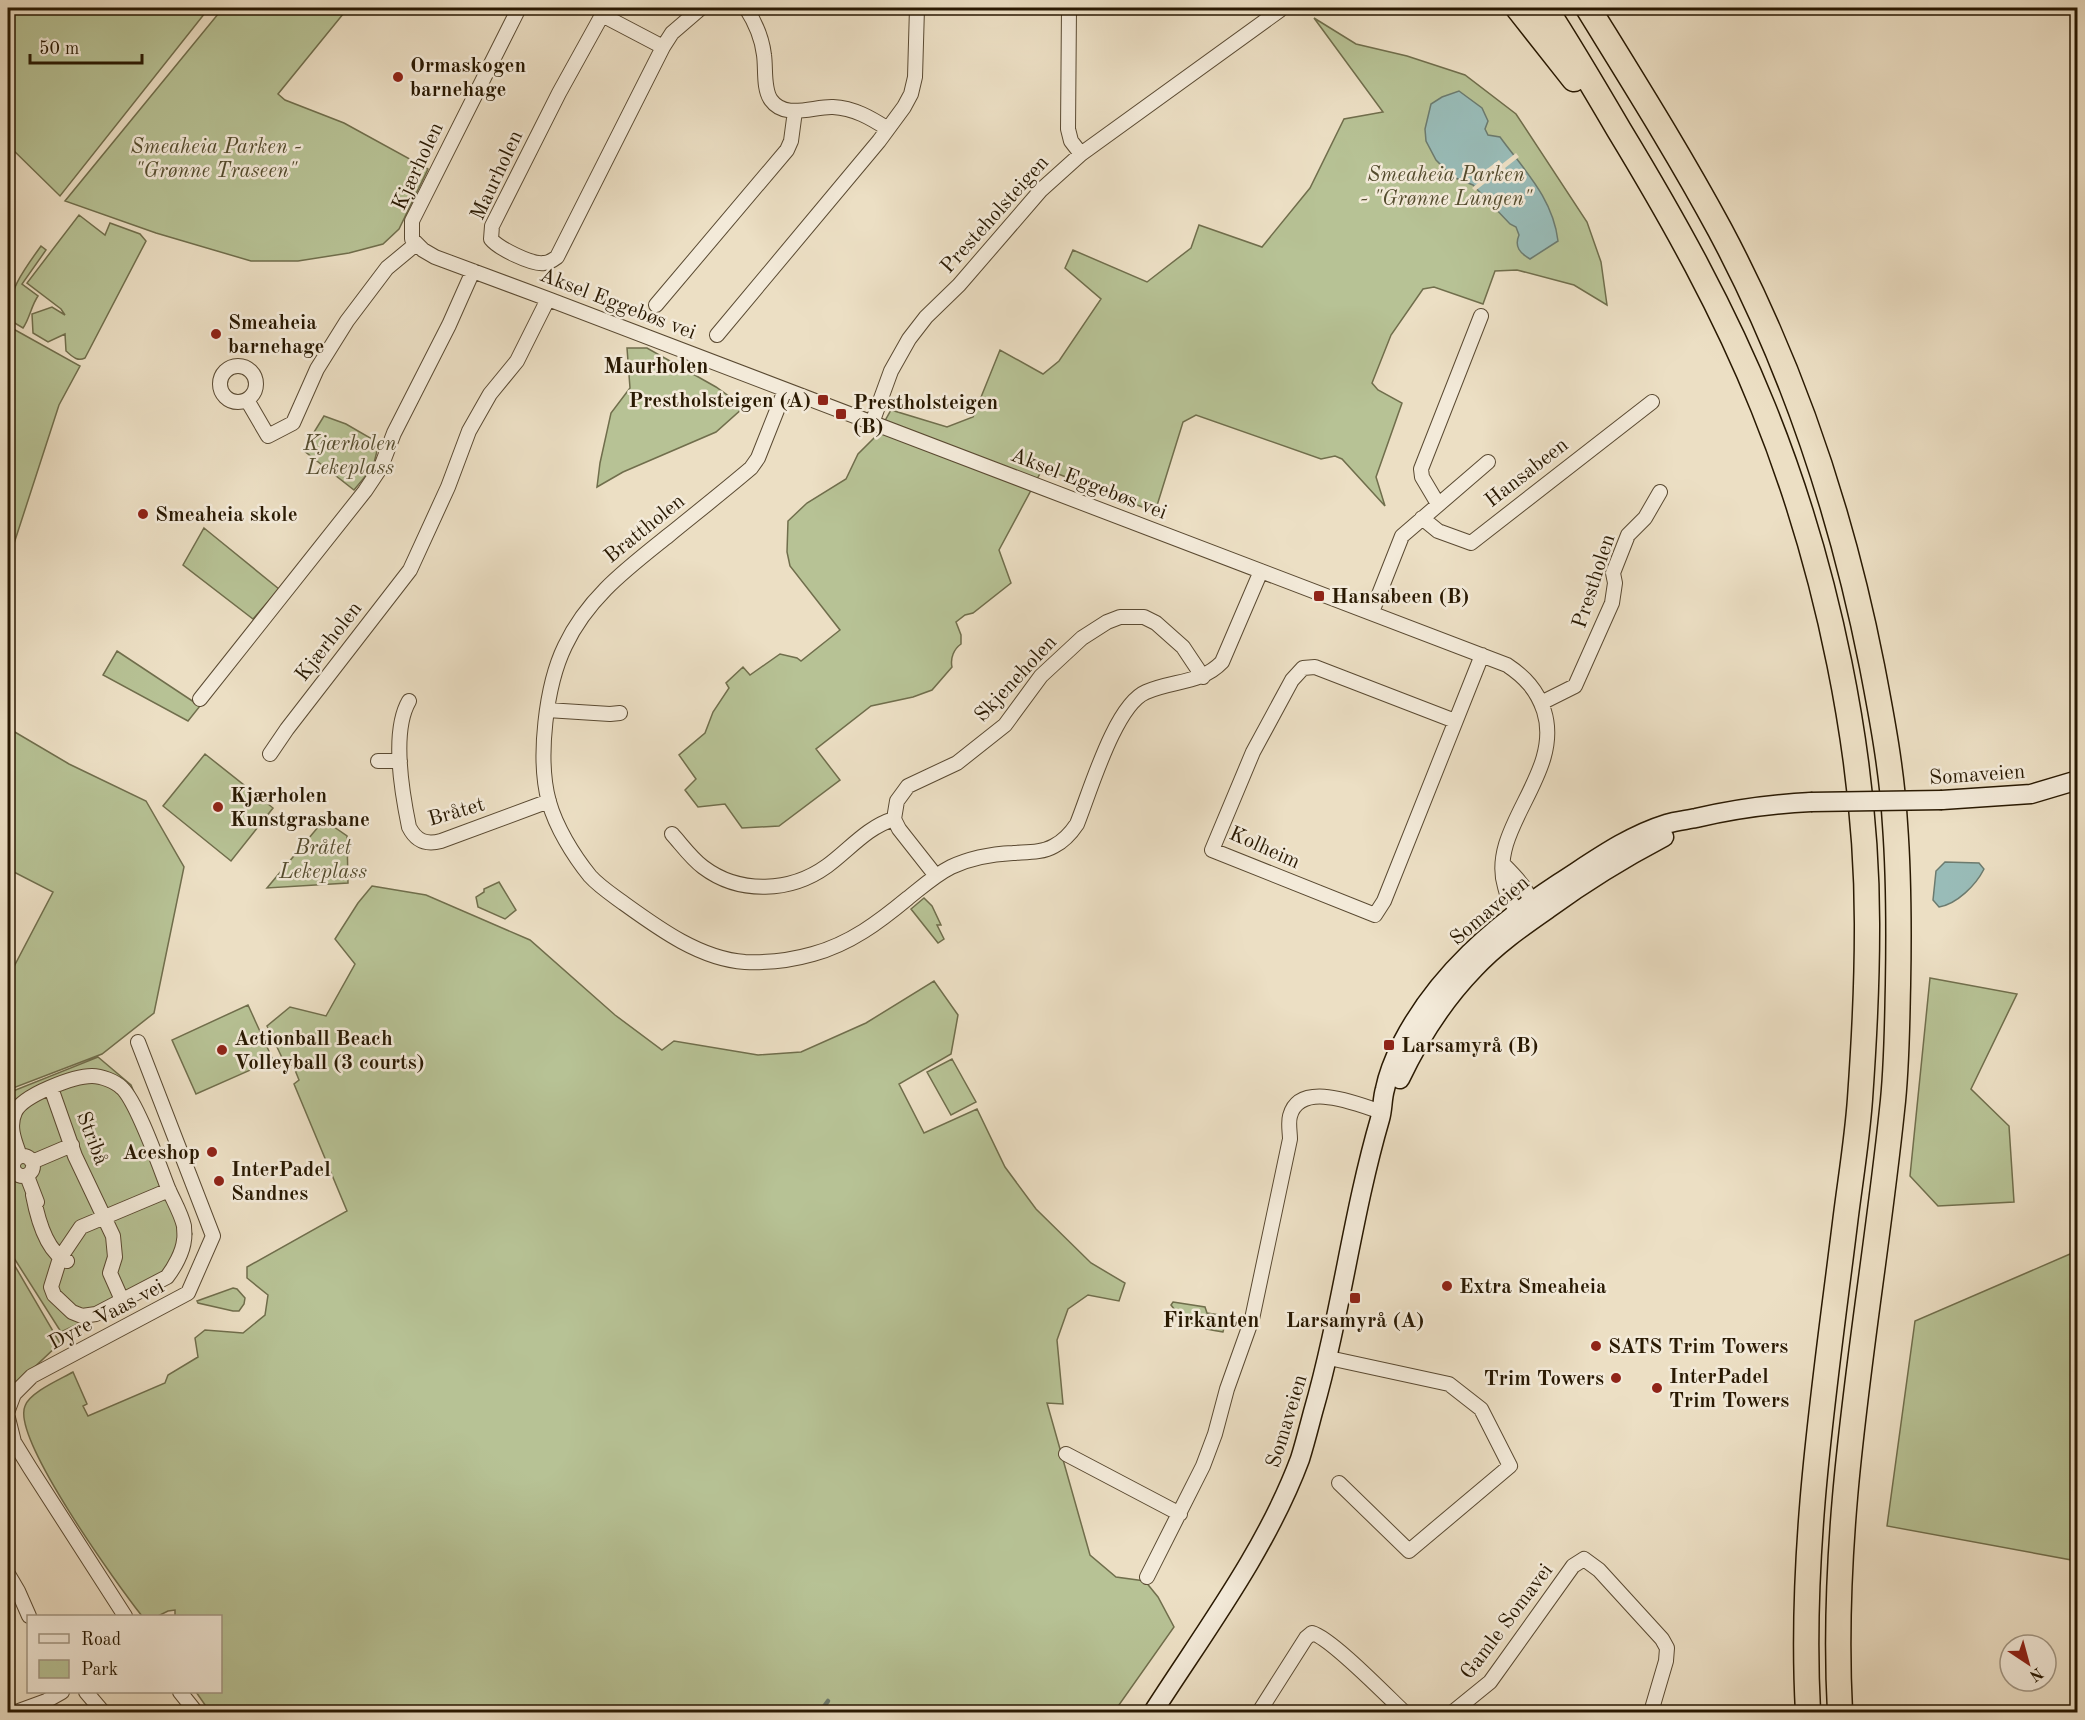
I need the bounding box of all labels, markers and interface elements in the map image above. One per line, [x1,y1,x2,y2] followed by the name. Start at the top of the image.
[30,27,142,65] scale bar
[39,40,79,58] text: 50 m
[410,56,526,101] place label: Ormaskogen barnehage
[391,70,405,84] marker: Ormaskogen barnehage
[389,119,448,214] street label: Kjærholen
[467,128,527,224] street label: Maurholen
[131,137,302,182] park label: Smeaheia Parken - "Grønne Traseen"
[937,152,1053,278] street label: Presteholsteigen
[1360,165,1533,210] park label: Smeaheia Parken - "Grønne Lungen"
[536,265,699,344] street label: Aksel Eggebøs vei
[228,313,324,358] place label: Smeaheia barnehage
[209,327,223,341] marker: Smeaheia barnehage
[603,356,709,378] district label: Maurholen
[628,391,811,412] place label: Prestholsteigen (A)
[816,393,830,407] marker: Prestholsteigen (A)
[853,393,998,438] place label: Prestholsteigen (B)
[834,407,848,421] marker: Prestholsteigen (B)
[302,434,397,479] park label: Kjærholen Lekeplass
[1481,434,1572,512] street label: Hansabeen
[1007,445,1170,524] street label: Aksel Eggebøs vei
[601,491,689,568] street label: Brattholen
[155,505,298,526] place label: Smeaheia skole
[136,507,150,521] marker: Smeaheia skole
[1569,532,1619,631] street label: Prestholen
[1331,587,1469,608] place label: Hansabeen (B)
[1312,589,1326,603] marker: Hansabeen (B)
[292,598,367,686] street label: Kjærholen
[971,632,1061,726] street label: Skjeneholen
[1928,762,2026,789] street label: Somaveien
[230,786,370,831] place label: Kjærholen Kunstgrasbane
[426,794,487,831] street label: Bråtet
[211,800,225,814] marker: Kjærholen Kunstgrasbane
[1226,823,1303,873] street label: Kolheim
[278,838,367,883] park label: Bråtet Lekeplass
[1446,872,1534,950] street label: Somaveien
[234,1029,425,1074] place label: Actionball Beach Volleyball (3 courts)
[1401,1036,1538,1057] place label: Larsamyrå (B)
[1382,1038,1396,1052] marker: Larsamyrå (B)
[215,1043,229,1057] marker: Actionball Beach Volleyball (3 courts)
[72,1109,111,1168] street label: Stribå
[122,1143,200,1164] place label: Aceshop
[205,1145,219,1159] marker: Aceshop
[231,1160,331,1205] place label: InterPadel Sandnes
[212,1174,226,1188] marker: InterPadel Sandnes
[46,1276,168,1354] street label: Dyre Vaas vei
[1459,1277,1607,1298] place label: Extra Smeaheia
[1440,1279,1454,1293] marker: Extra Smeaheia
[1348,1291,1362,1305] marker: Larsamyrå (A)
[1162,1310,1260,1332] district label: Firkanten
[1286,1311,1424,1332] place label: Larsamyrå (A)
[1608,1337,1788,1358] place label: SATS Trim Towers
[1589,1339,1603,1353] marker: SATS Trim Towers
[1669,1367,1789,1412] place label: InterPadel Trim Towers
[1484,1369,1604,1390] place label: Trim Towers
[1609,1371,1623,1385] marker: Trim Towers
[1263,1372,1312,1471] street label: Somaveien
[1650,1381,1664,1395] marker: InterPadel Trim Towers
[1457,1560,1557,1684] street label: Gamle Somavei
[27,1615,222,1693] legend
[81,1631,121,1649] text: Road
[1998,1633,2058,1693] north arrow
[81,1661,118,1679] text: Park
[2025,1663,2045,1684] text: N

